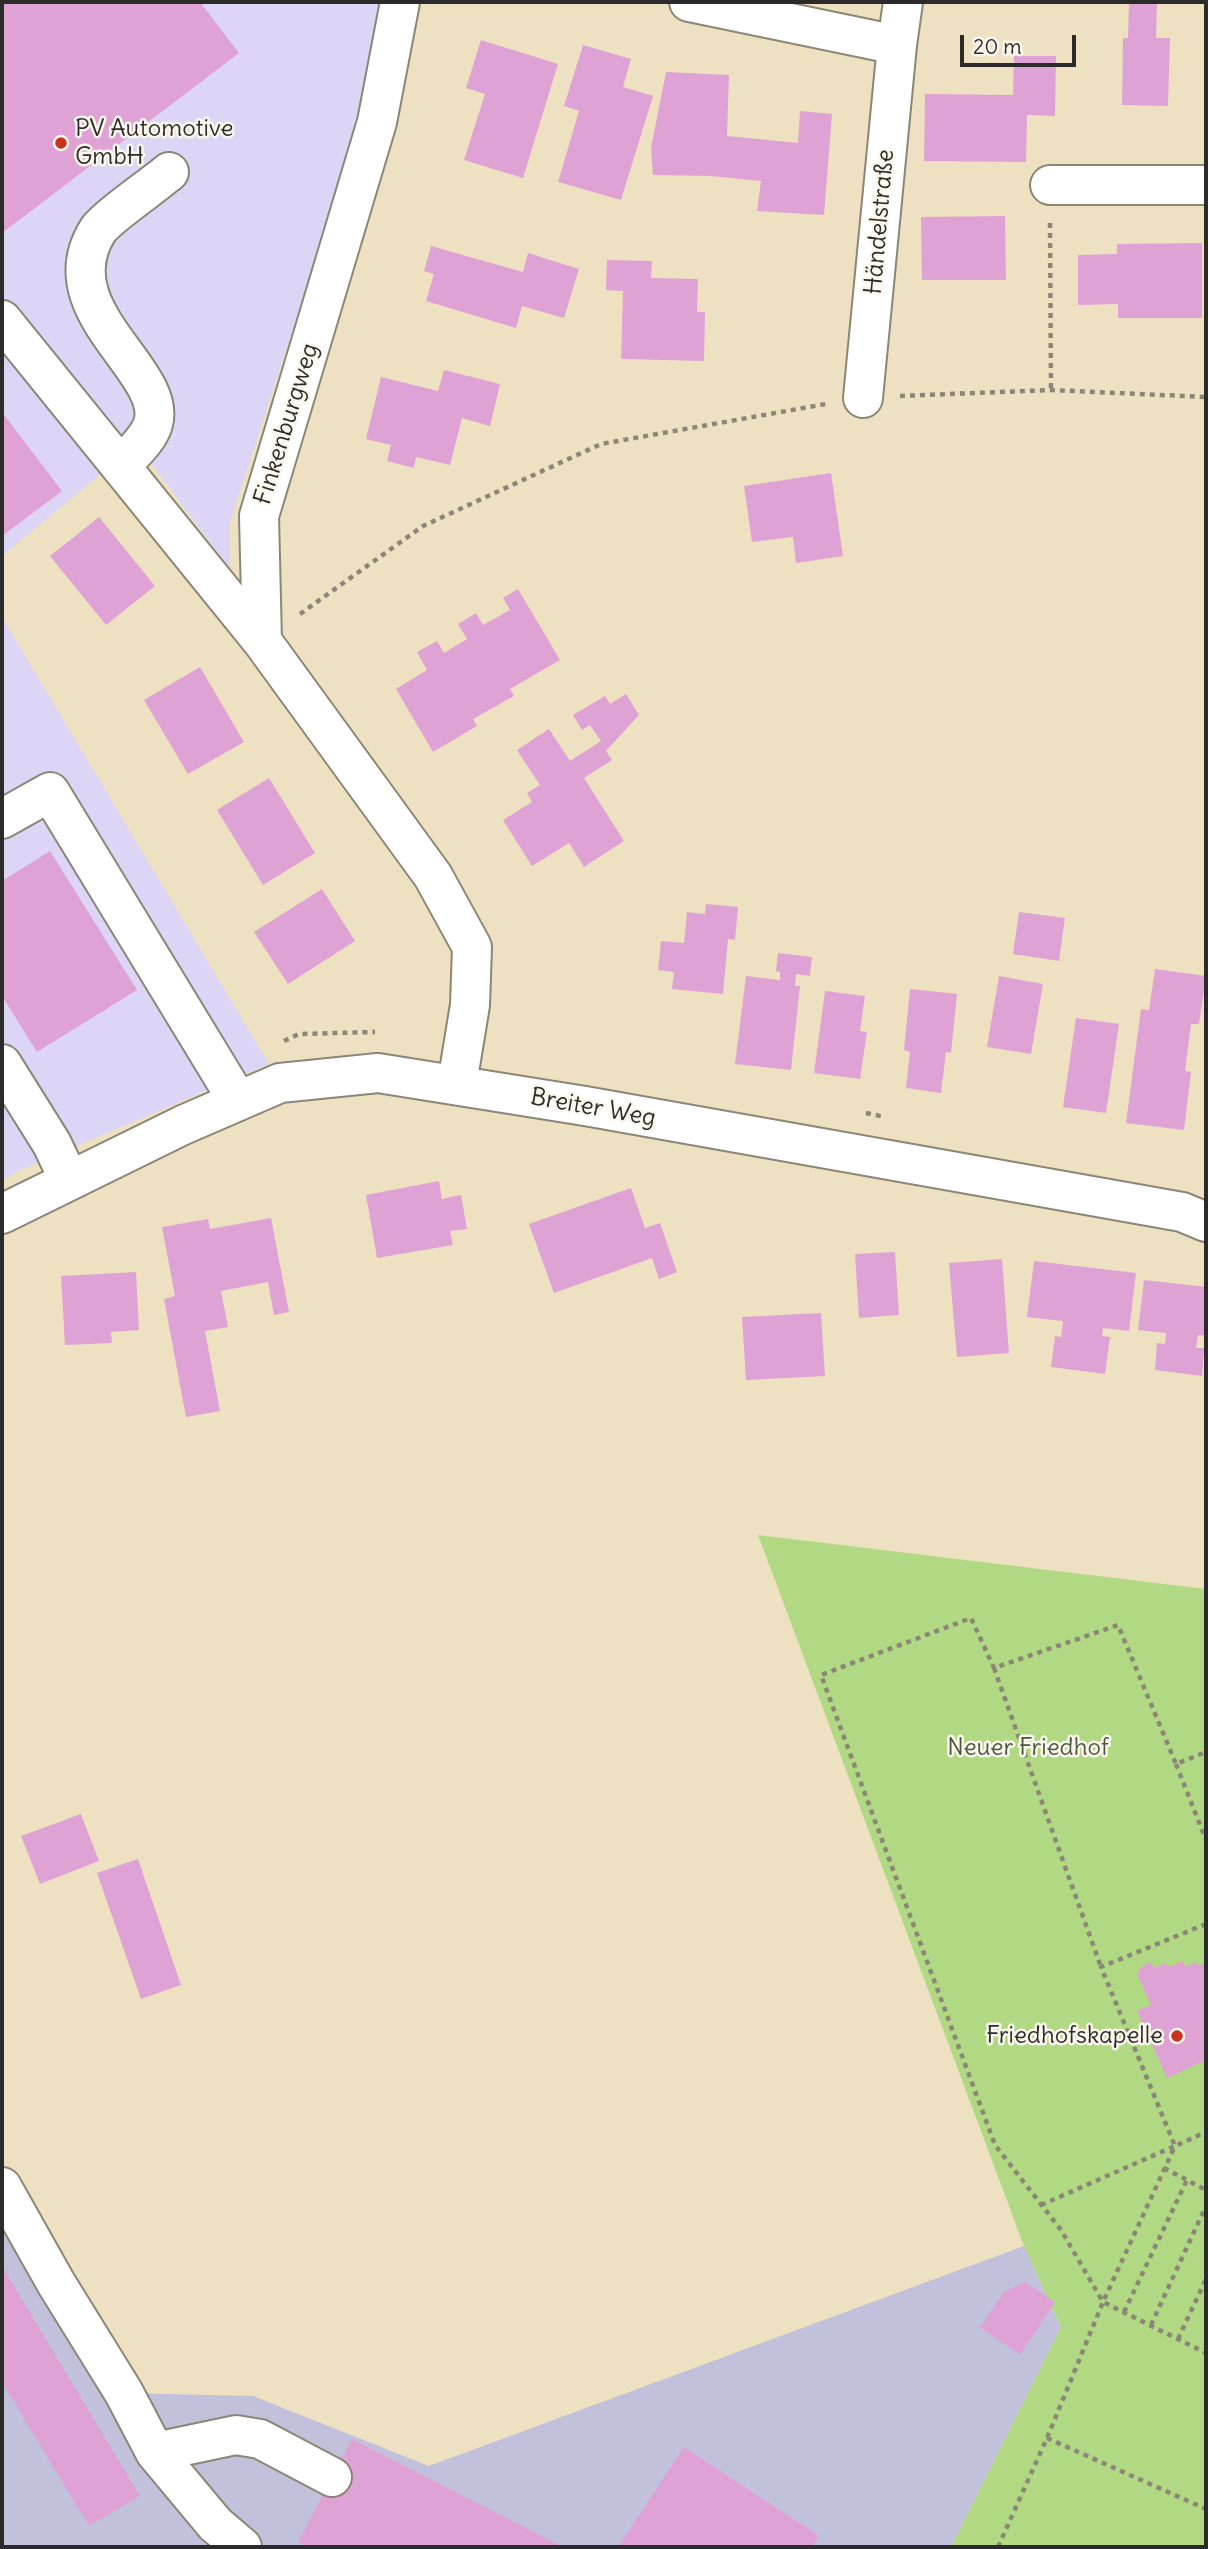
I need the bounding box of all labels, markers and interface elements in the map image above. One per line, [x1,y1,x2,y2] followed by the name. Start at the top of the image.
[963,21,1078,65] scale bar
[973,33,1022,60] text: 20 m
[75,115,234,171] place label: PV Automotive GmbH
[53,135,69,151] marker: PV Automotive GmbH
[859,148,901,296] street label: Händelstraße
[249,340,325,508] street label: Finkenburgweg
[528,1083,658,1133] street label: Breiter Weg
[947,1734,1109,1762] park label: Neuer Friedhof
[986,2022,1163,2050] place label: Friedhofskapelle
[1169,2028,1185,2044] marker: Friedhofskapelle

